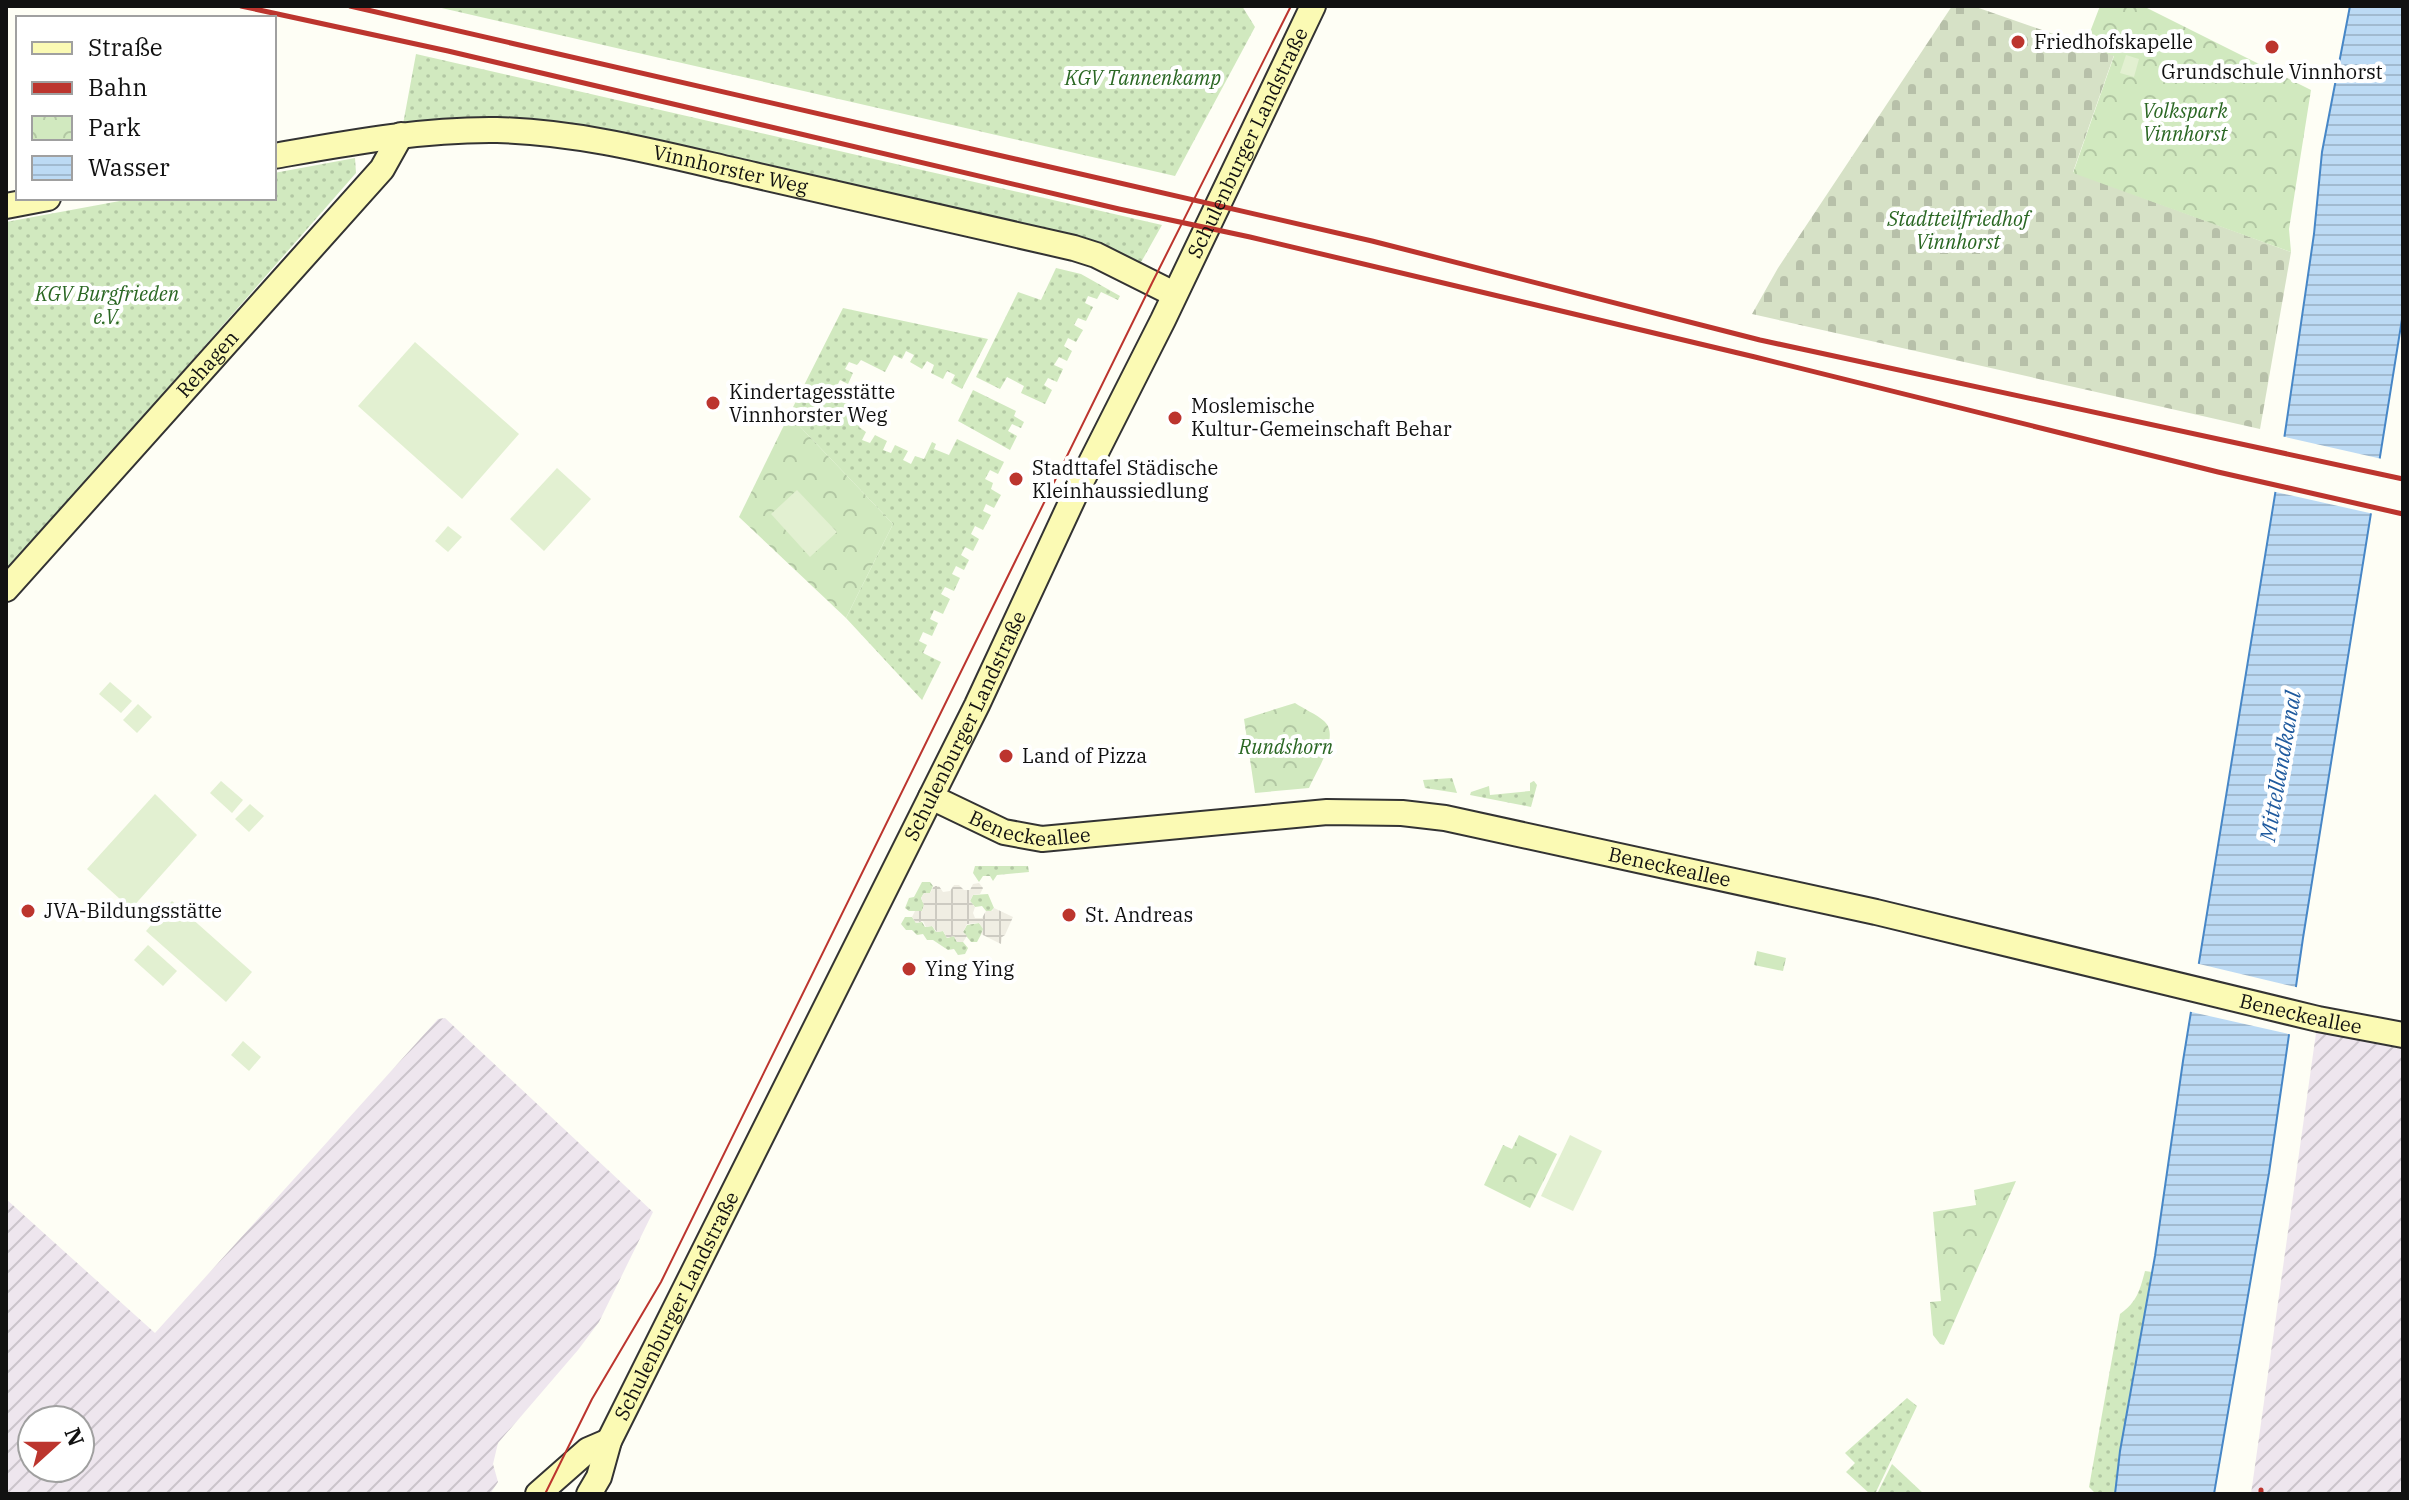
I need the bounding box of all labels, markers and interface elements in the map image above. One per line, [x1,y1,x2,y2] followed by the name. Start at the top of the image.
[16,16,276,200] legend
[1181,23,1314,262] street label: Schulenburger Landstraße
[2034,28,2193,55] place label: Friedhofskapelle
[88,31,163,63] text: Straße
[2009,33,2027,51] marker: Friedhofskapelle
[2263,38,2281,56] marker: Grundschule Vinnhorst
[2161,58,2383,85] place label: Grundschule Vinnhorst
[1064,64,1221,91] park label: KGV Tannenkamp
[88,71,148,103] text: Bahn
[2142,97,2228,147] park label: Volkspark Vinnhorst
[88,111,140,143] text: Park
[650,138,811,200] street label: Vinnhorster Weg
[88,151,170,183] text: Wasser
[1886,205,2033,255] park label: Stadtteilfriedhof Vinnhorst
[34,280,180,330] park label: KGV Burgfrieden e.V.
[170,324,244,403] street label: Rehagen
[729,378,895,428] place label: Kindertagesstätte Vinnhorster Weg
[1191,392,1452,442] place label: Moslemische Kultur-Gemeinschaft Behar
[704,394,722,412] marker: Kindertagesstätte Vinnhorster Weg
[1166,409,1184,427] marker: Moslemische Kultur-Gemeinschaft Behar
[1032,454,1218,504] place label: Stadttafel Städische Kleinhaussiedlung
[1007,470,1025,488] marker: Stadttafel Städische Kleinhaussiedlung
[897,606,1032,845] street label: Schulenburger Landstraße
[2252,688,2307,844] water label: Mittellandkanal
[1238,733,1334,760] park label: Rundshorn
[1022,742,1147,769] place label: Land of Pizza
[997,747,1015,765] marker: Land of Pizza
[965,803,1092,853] street label: Beneckeallee
[1606,840,1733,893] street label: Beneckeallee
[44,897,222,924] place label: JVA-Bildungsstätte
[1085,901,1193,928] place label: St. Andreas
[19,902,37,920] marker: JVA-Bildungsstätte
[1060,906,1078,924] marker: St. Andreas
[925,955,1014,982] place label: Ying Ying
[900,960,918,978] marker: Ying Ying
[2237,986,2364,1040] street label: Beneckeallee
[607,1187,745,1425] street label: Schulenburger Landstraße
[16,1404,96,1484] north arrow
[58,1423,92,1450] text: N

